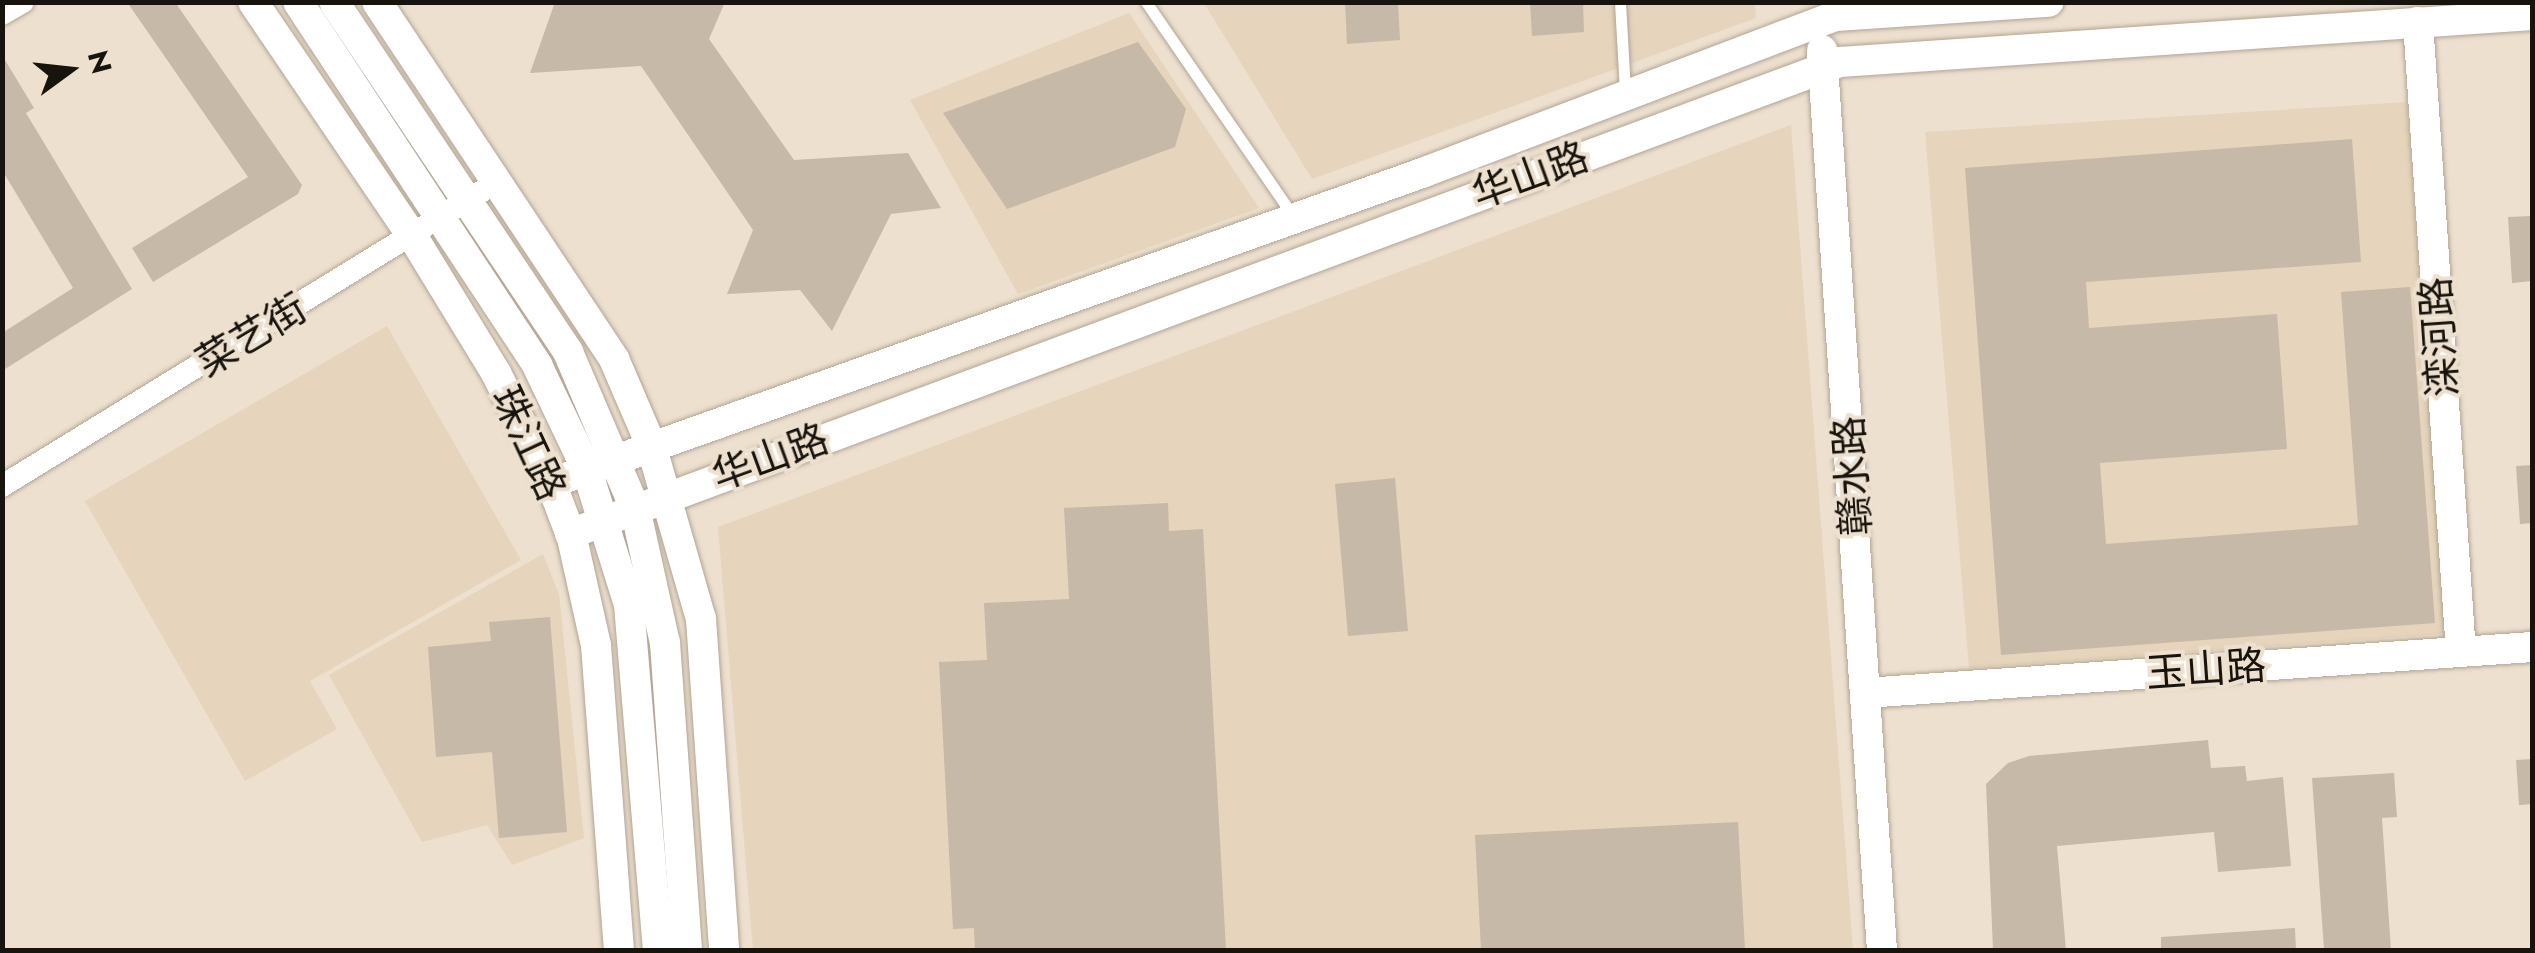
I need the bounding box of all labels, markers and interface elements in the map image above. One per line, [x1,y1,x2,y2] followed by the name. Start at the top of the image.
[20,20,120,120] north arrow
[77,46,122,78] text: N
[1465,132,1595,218] street label: 华山路
[2411,275,2467,399] street label: 滦河路
[187,284,315,386] street label: 菜艺街
[482,378,576,508] street label: 珠江路
[705,414,835,500] street label: 华山路
[1824,414,1880,538] street label: 赣水路
[2144,641,2268,697] street label: 玉山路

